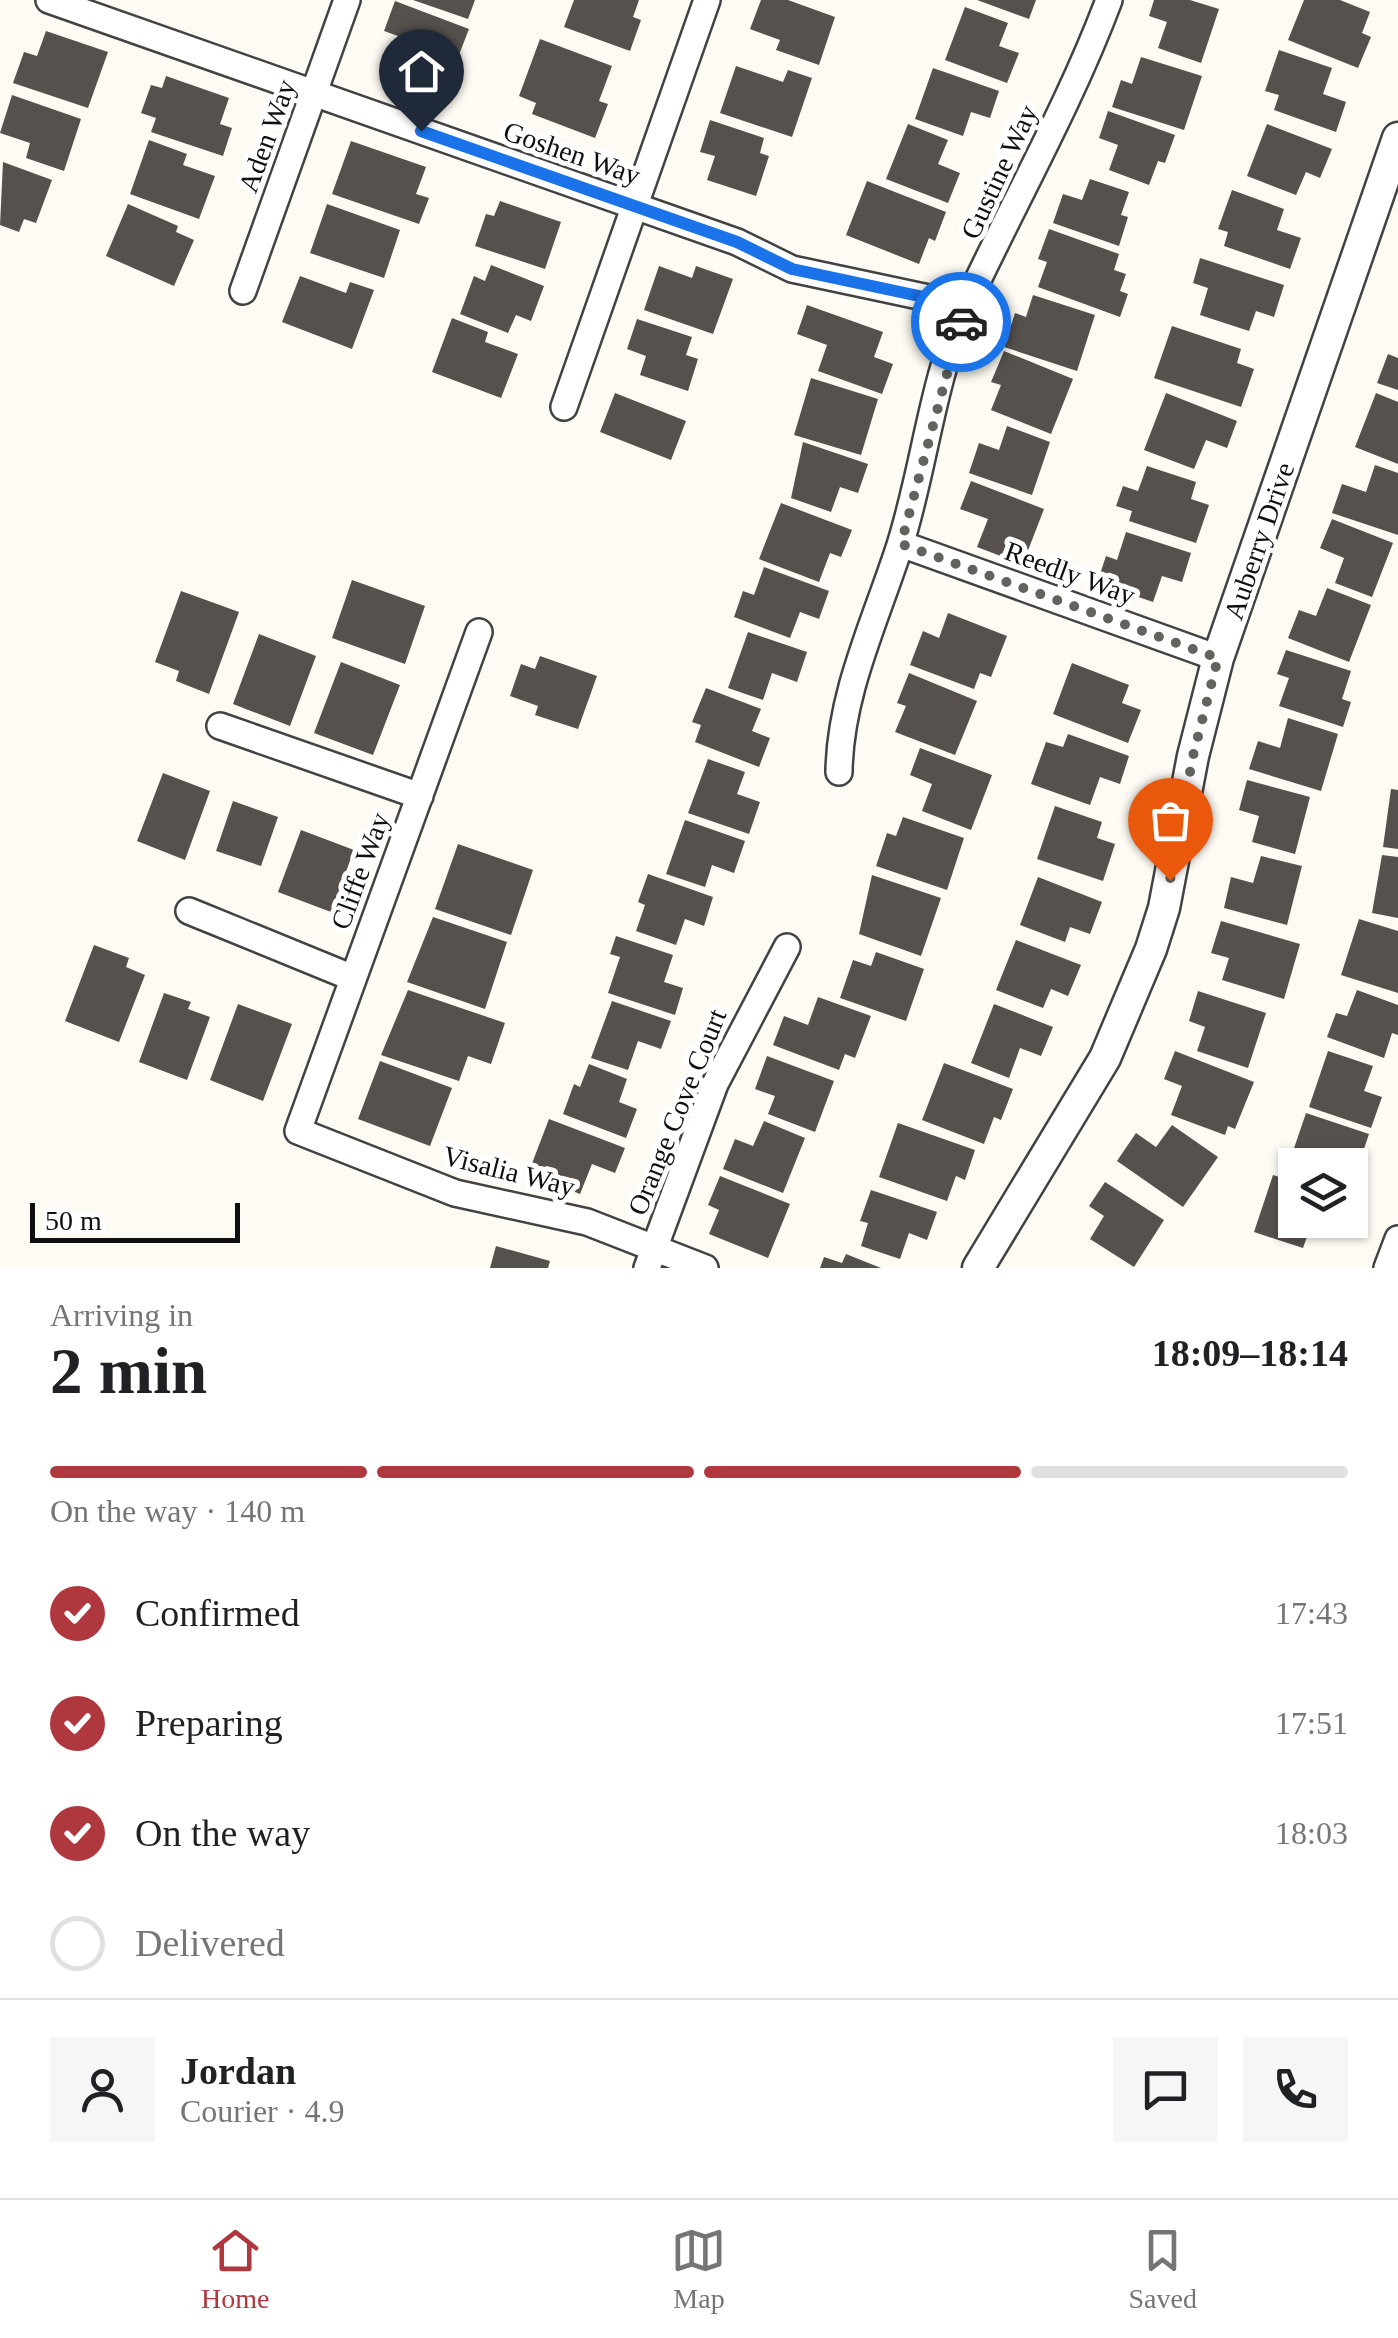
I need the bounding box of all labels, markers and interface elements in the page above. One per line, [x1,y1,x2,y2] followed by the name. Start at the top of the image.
[379,29,464,132] pin
[394,44,449,99] icon: home
[232,75,302,197] street label: Aden Way
[954,100,1044,244] street label: Gustine Way
[500,115,644,191] street label: Goshen Way
[911,272,1011,372] courier
[934,295,989,350] icon: car
[1218,458,1300,624] street label: Auberry Drive
[1001,535,1139,611] street label: Reedly Way
[1128,778,1213,881] pin
[1143,793,1198,848] icon: bag
[325,808,395,934] street label: Cliffe Way
[622,1004,733,1219] street label: Orange Cove Court
[440,1140,578,1202] street label: Visalia Way
[1278,1148,1368,1238] map controls
[1278,1148,1368,1238] button: layers
[30,1198,240,1242] scale bar
[45,1205,102,1236] text: 50 m
[50,1297,193,1333] text: Arriving in
[1152,1332,1348,1374] text: 18:09–18:14
[50,1335,207,1407] text: 2 min
[50,1493,305,1529] text: On the way · 140 m
[50,1586,105,1641] icon: check
[135,1592,300,1634] text: Confirmed
[1275,1595,1348,1631] text: 17:43
[50,1696,105,1751] icon: check
[135,1702,283,1744] text: Preparing
[1275,1705,1348,1741] text: 17:51
[50,1806,105,1861] icon: check
[135,1812,310,1854] text: On the way
[1275,1815,1348,1851] text: 18:03
[135,1922,285,1964] text: Delivered
[50,2037,155,2142] button: person
[1113,2037,1218,2142] button: chat
[1243,2037,1348,2142] button: phone
[180,2050,296,2092] text: Jordan
[180,2093,344,2129] text: Courier · 4.9
[201,2223,269,2315] tab: Home
[671,2223,726,2315] tab: Map
[1129,2223,1197,2315] tab: Saved

